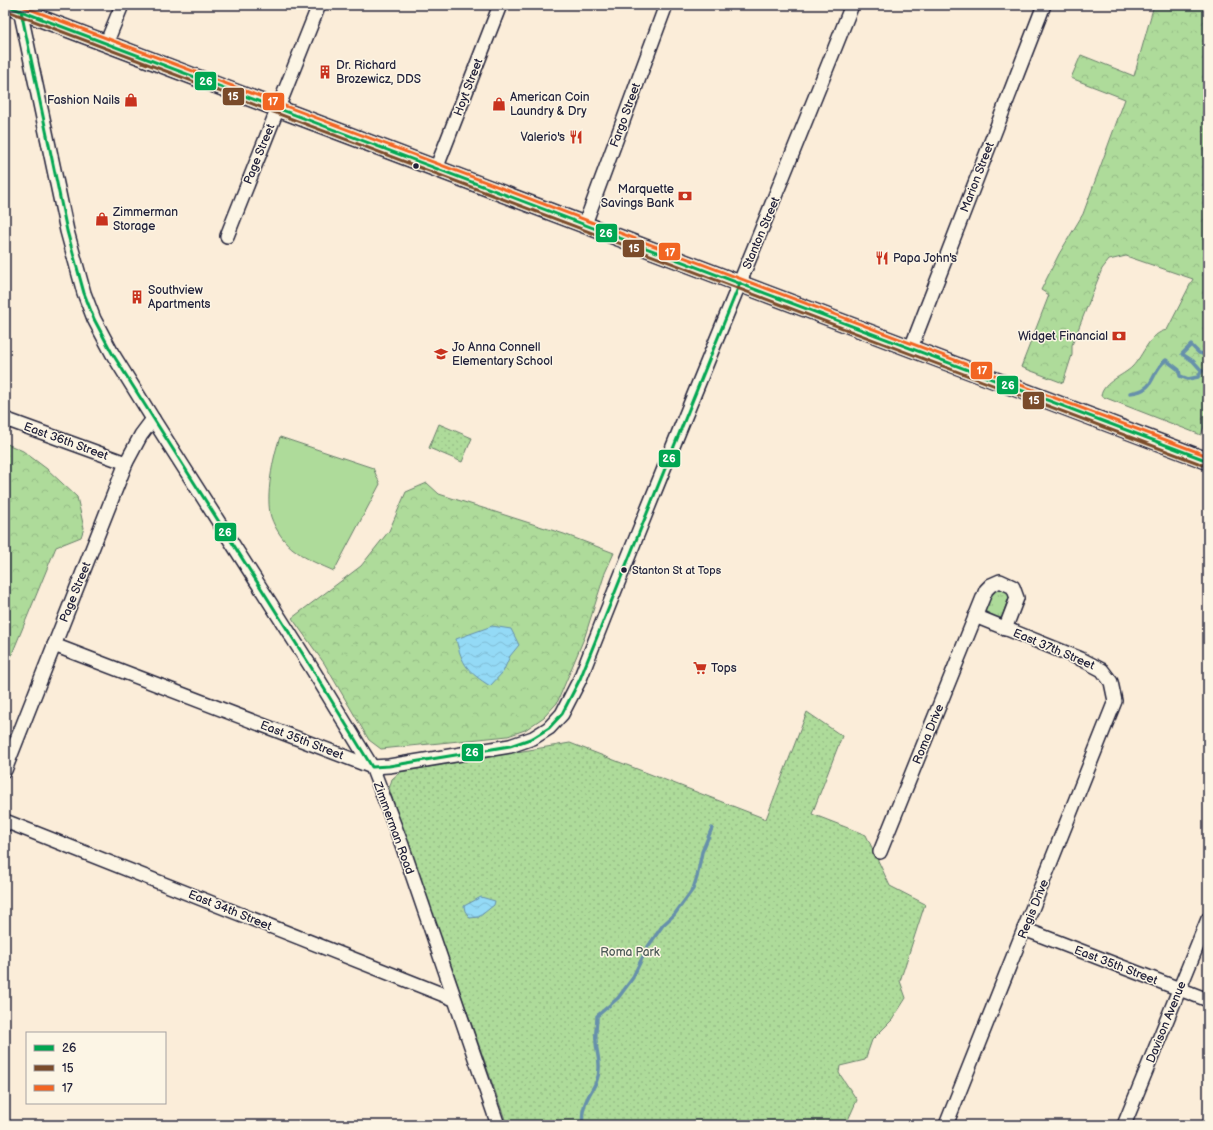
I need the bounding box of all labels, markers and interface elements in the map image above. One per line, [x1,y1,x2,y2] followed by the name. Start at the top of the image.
[451,56,486,118] street label: Hoyt Street
[336,58,421,87] place label: Dr. Richard Brozewicz, DDS
[317,64,333,80] building icon: Dr. Richard Brozewicz, DDS
[194,71,217,91] line badge: 26
[199,75,213,88] text: 26
[607,81,644,149] street label: Fargo Street
[222,87,245,106] line badge: 15
[228,90,239,103] text: 15
[510,90,590,119] place label: American Coin Laundry & Dry
[123,92,139,108] shop icon: Fashion Nails
[262,92,285,111] line badge: 17
[47,93,120,108] place label: Fashion Nails
[268,95,278,108] text: 17
[491,96,507,112] shop icon: American Coin Laundry & Dry
[241,121,278,187] street label: Page Street
[568,129,584,145] restaurant icon: Valerio's
[520,130,565,145] place label: Valerio's
[957,140,998,214] street label: Marion Street
[411,161,421,171] unlabelled marker
[601,182,674,211] place label: Marquette Savings Bank
[677,188,693,204] bank icon: Marquette Savings Bank
[740,195,784,272] street label: Stanton Street
[112,205,178,234] place label: Zimmerman Storage
[94,211,110,227] shop icon: Zimmerman Storage
[595,223,618,243] line badge: 26
[599,227,613,240] text: 26
[622,239,645,258] line badge: 15
[629,242,640,255] text: 15
[658,242,681,261] line badge: 17
[665,246,675,259] text: 17
[874,250,890,266] restaurant icon: Papa John's
[893,251,957,266] place label: Papa John's
[148,283,211,312] place label: Southview Apartments
[129,289,145,305] building icon: Southview Apartments
[1111,328,1127,344] bank icon: Widget Financial
[1018,329,1108,344] place label: Widget Financial
[452,340,553,369] place label: Jo Anna Connell Elementary School
[433,346,449,362] school or university icon: Jo Anna Connell Elementary School
[970,361,993,380] line badge: 17
[977,364,987,377] text: 17
[996,375,1019,395] line badge: 26
[1001,379,1015,392] text: 26
[1022,391,1045,410] line badge: 15
[1029,394,1040,407] text: 15
[22,419,110,464] street label: East 36th Street
[658,449,681,468] line badge: 26
[662,452,676,465] text: 26
[214,522,237,542] line badge: 26
[218,526,232,539] text: 26
[57,559,94,625] street label: Page Street
[632,564,722,577] place label: Stanton St at Tops
[619,565,629,575] marker: Stanton St at Tops
[1011,626,1097,674] street label: East 37th Street
[692,660,708,676] supermarket icon: Tops
[711,661,737,676] place label: Tops
[910,702,947,766] street label: Roma Drive
[258,718,346,763] street label: East 35th Street
[461,743,484,762] line badge: 26
[465,746,479,759] text: 26
[370,779,417,877] street label: Zimmerman Road
[1015,877,1052,941] street label: Regis Drive
[186,887,274,934] street label: East 34th Street
[1072,943,1160,988] street label: East 35th Street
[600,945,660,960] park label: Roma Park
[1143,979,1190,1065] street label: Davison Avenue
[26,1032,166,1104] legend
[62,1041,76,1056] text: 26
[62,1061,74,1076] text: 15
[62,1081,73,1096] text: 17

